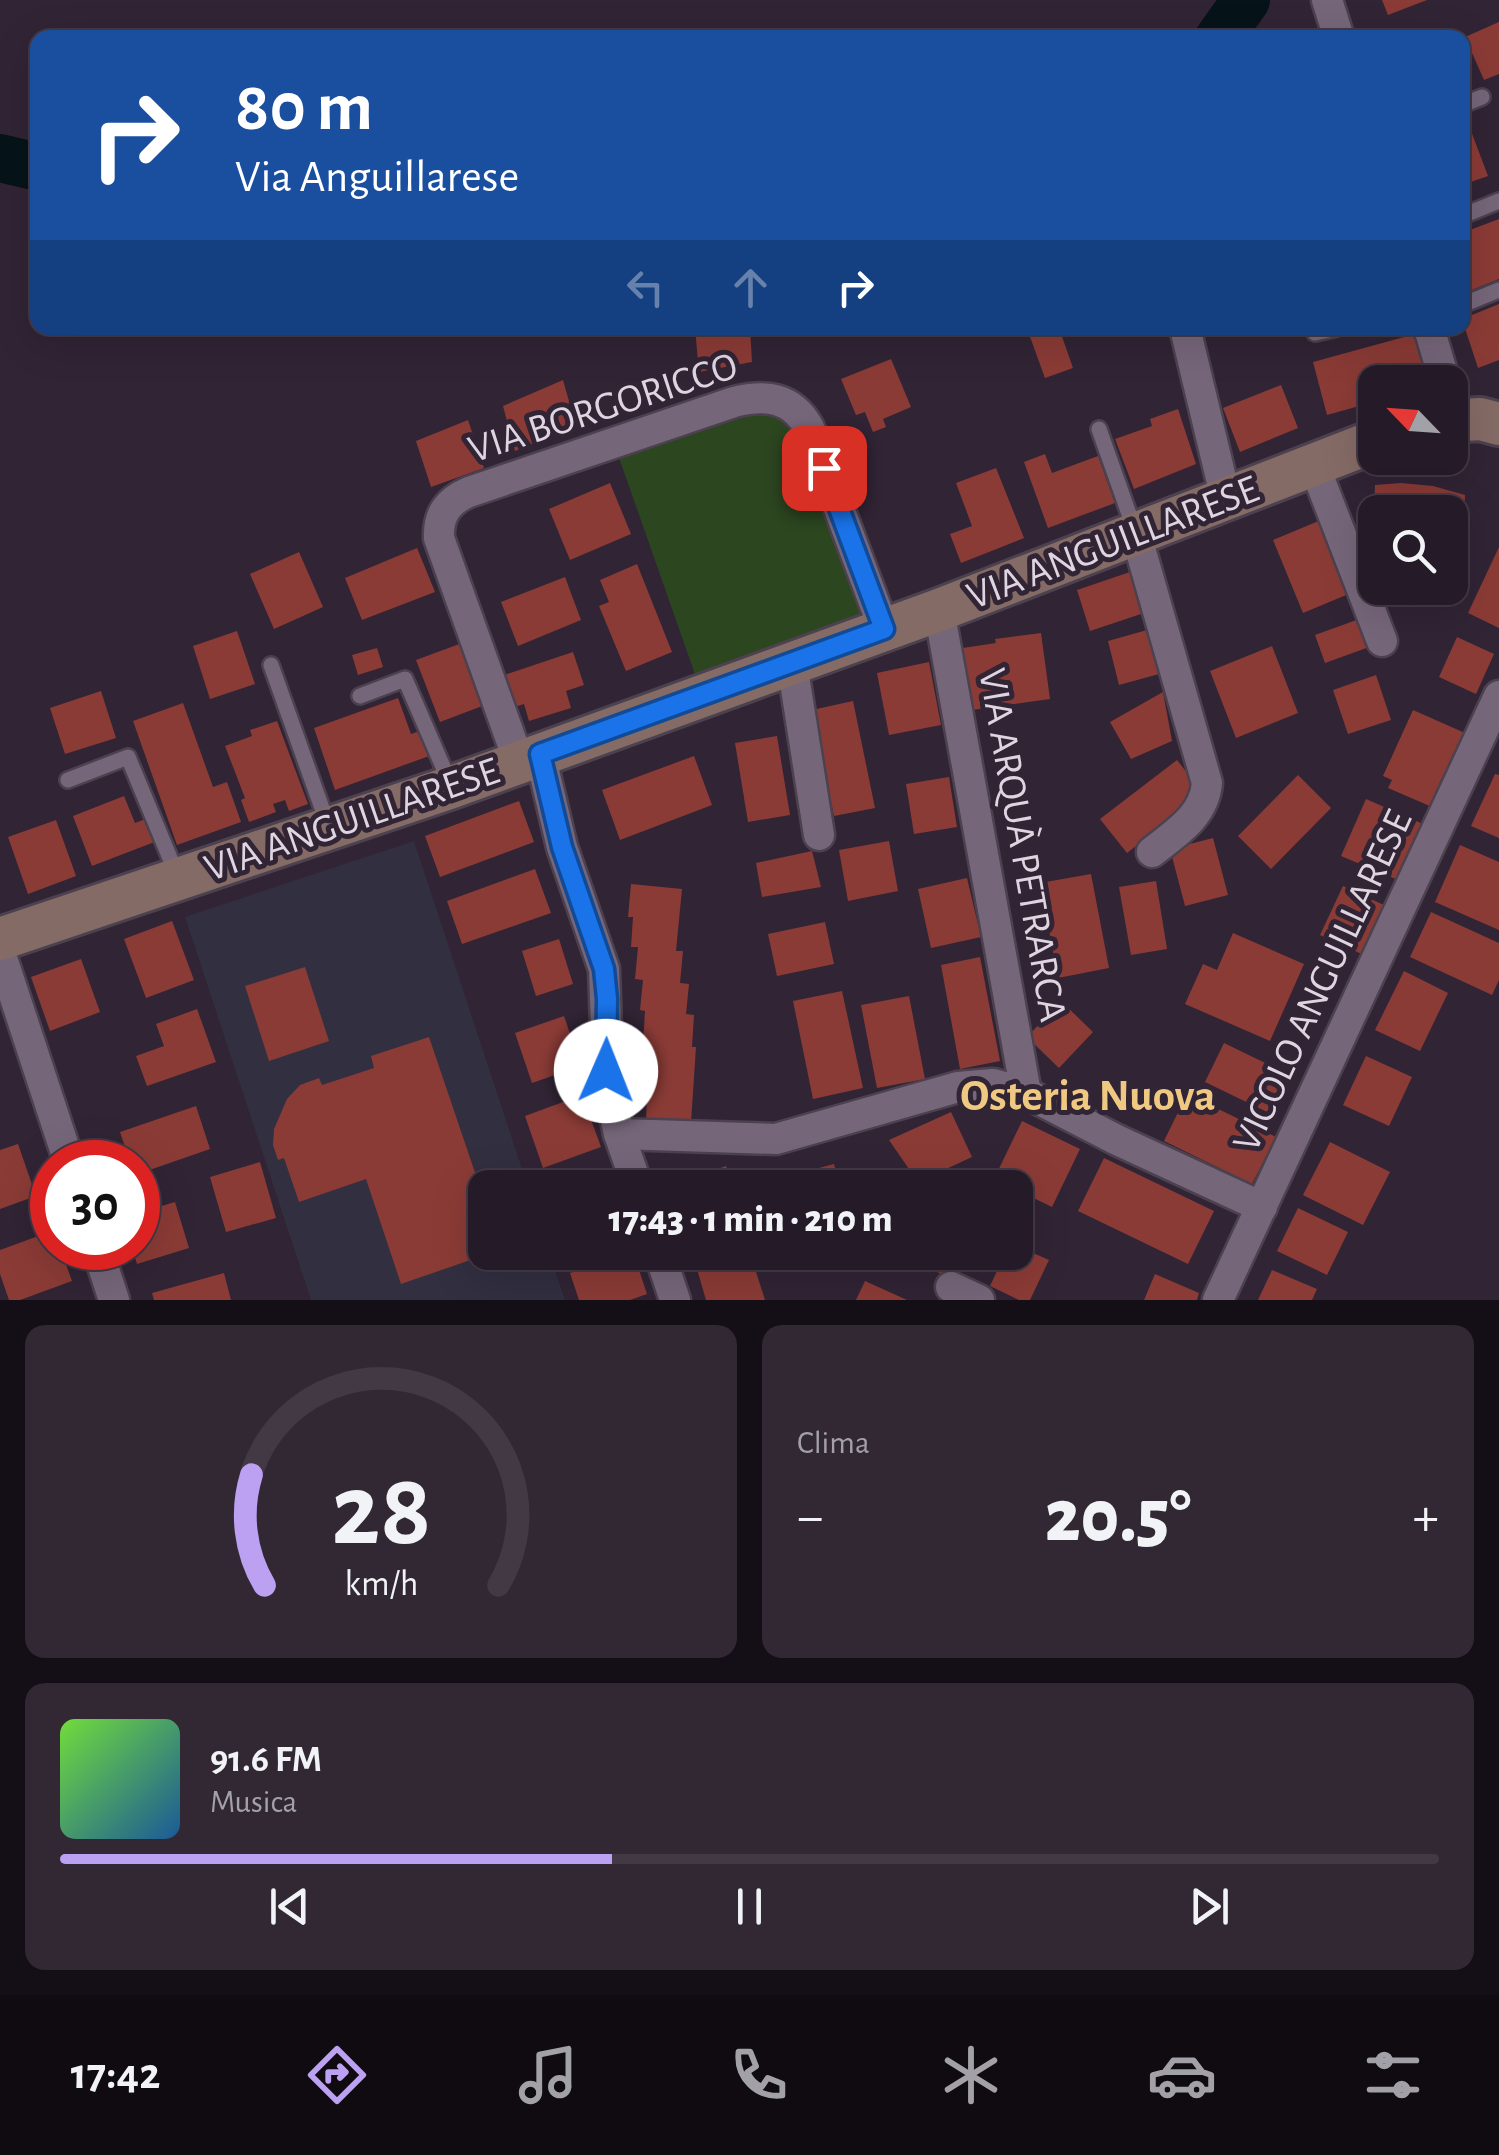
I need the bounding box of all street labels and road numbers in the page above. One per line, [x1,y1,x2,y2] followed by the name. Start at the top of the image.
[464,346,742,470] street label: VIA BORGORICCO
[962,469,1264,617] street label: VIA ANGUILLARESE
[971,664,1077,1025] street label: VIA ARQUÀ PETRARCA
[200,751,504,889] street label: VIA ANGUILLARESE
[1226,804,1420,1158] street label: VICOLO ANGUILLARESE

